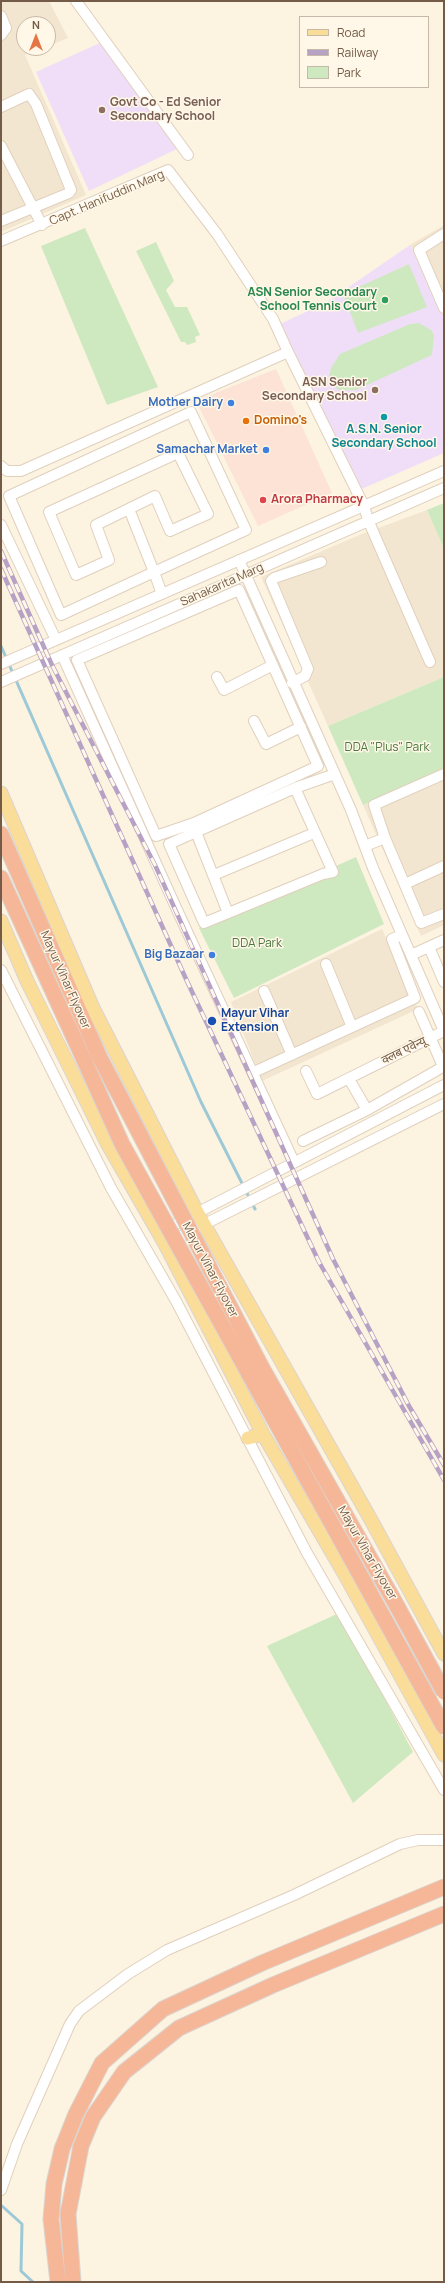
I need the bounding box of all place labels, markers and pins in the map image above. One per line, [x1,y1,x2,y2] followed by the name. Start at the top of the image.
[110,96,221,124] place label: Govt Co - Ed Senior Secondary School
[97,105,107,115] marker: Govt Co - Ed Senior Secondary School
[248,286,377,314] place label: ASN Senior Secondary School Tennis Court
[380,295,390,305] marker: ASN Senior Secondary School Tennis Court
[262,376,367,404] place label: ASN Senior Secondary School
[370,385,380,395] marker: ASN Senior Secondary School
[148,396,223,410] place label: Mother Dairy
[226,398,236,408] marker: Mother Dairy
[379,412,389,422] marker: A.S.N. Senior Secondary School
[254,414,307,428] place label: Domino's
[241,416,251,426] marker: Domino's
[331,423,437,451] place label: A.S.N. Senior Secondary School
[156,443,258,457] place label: Samachar Market
[261,445,271,455] marker: Samachar Market
[271,493,363,507] place label: Arora Pharmacy
[258,495,268,505] marker: Arora Pharmacy
[144,948,204,962] place label: Big Bazaar
[207,950,217,960] marker: Big Bazaar
[221,1007,289,1035] place label: Mayur Vihar Extension
[206,1015,218,1027] marker: Mayur Vihar Extension

